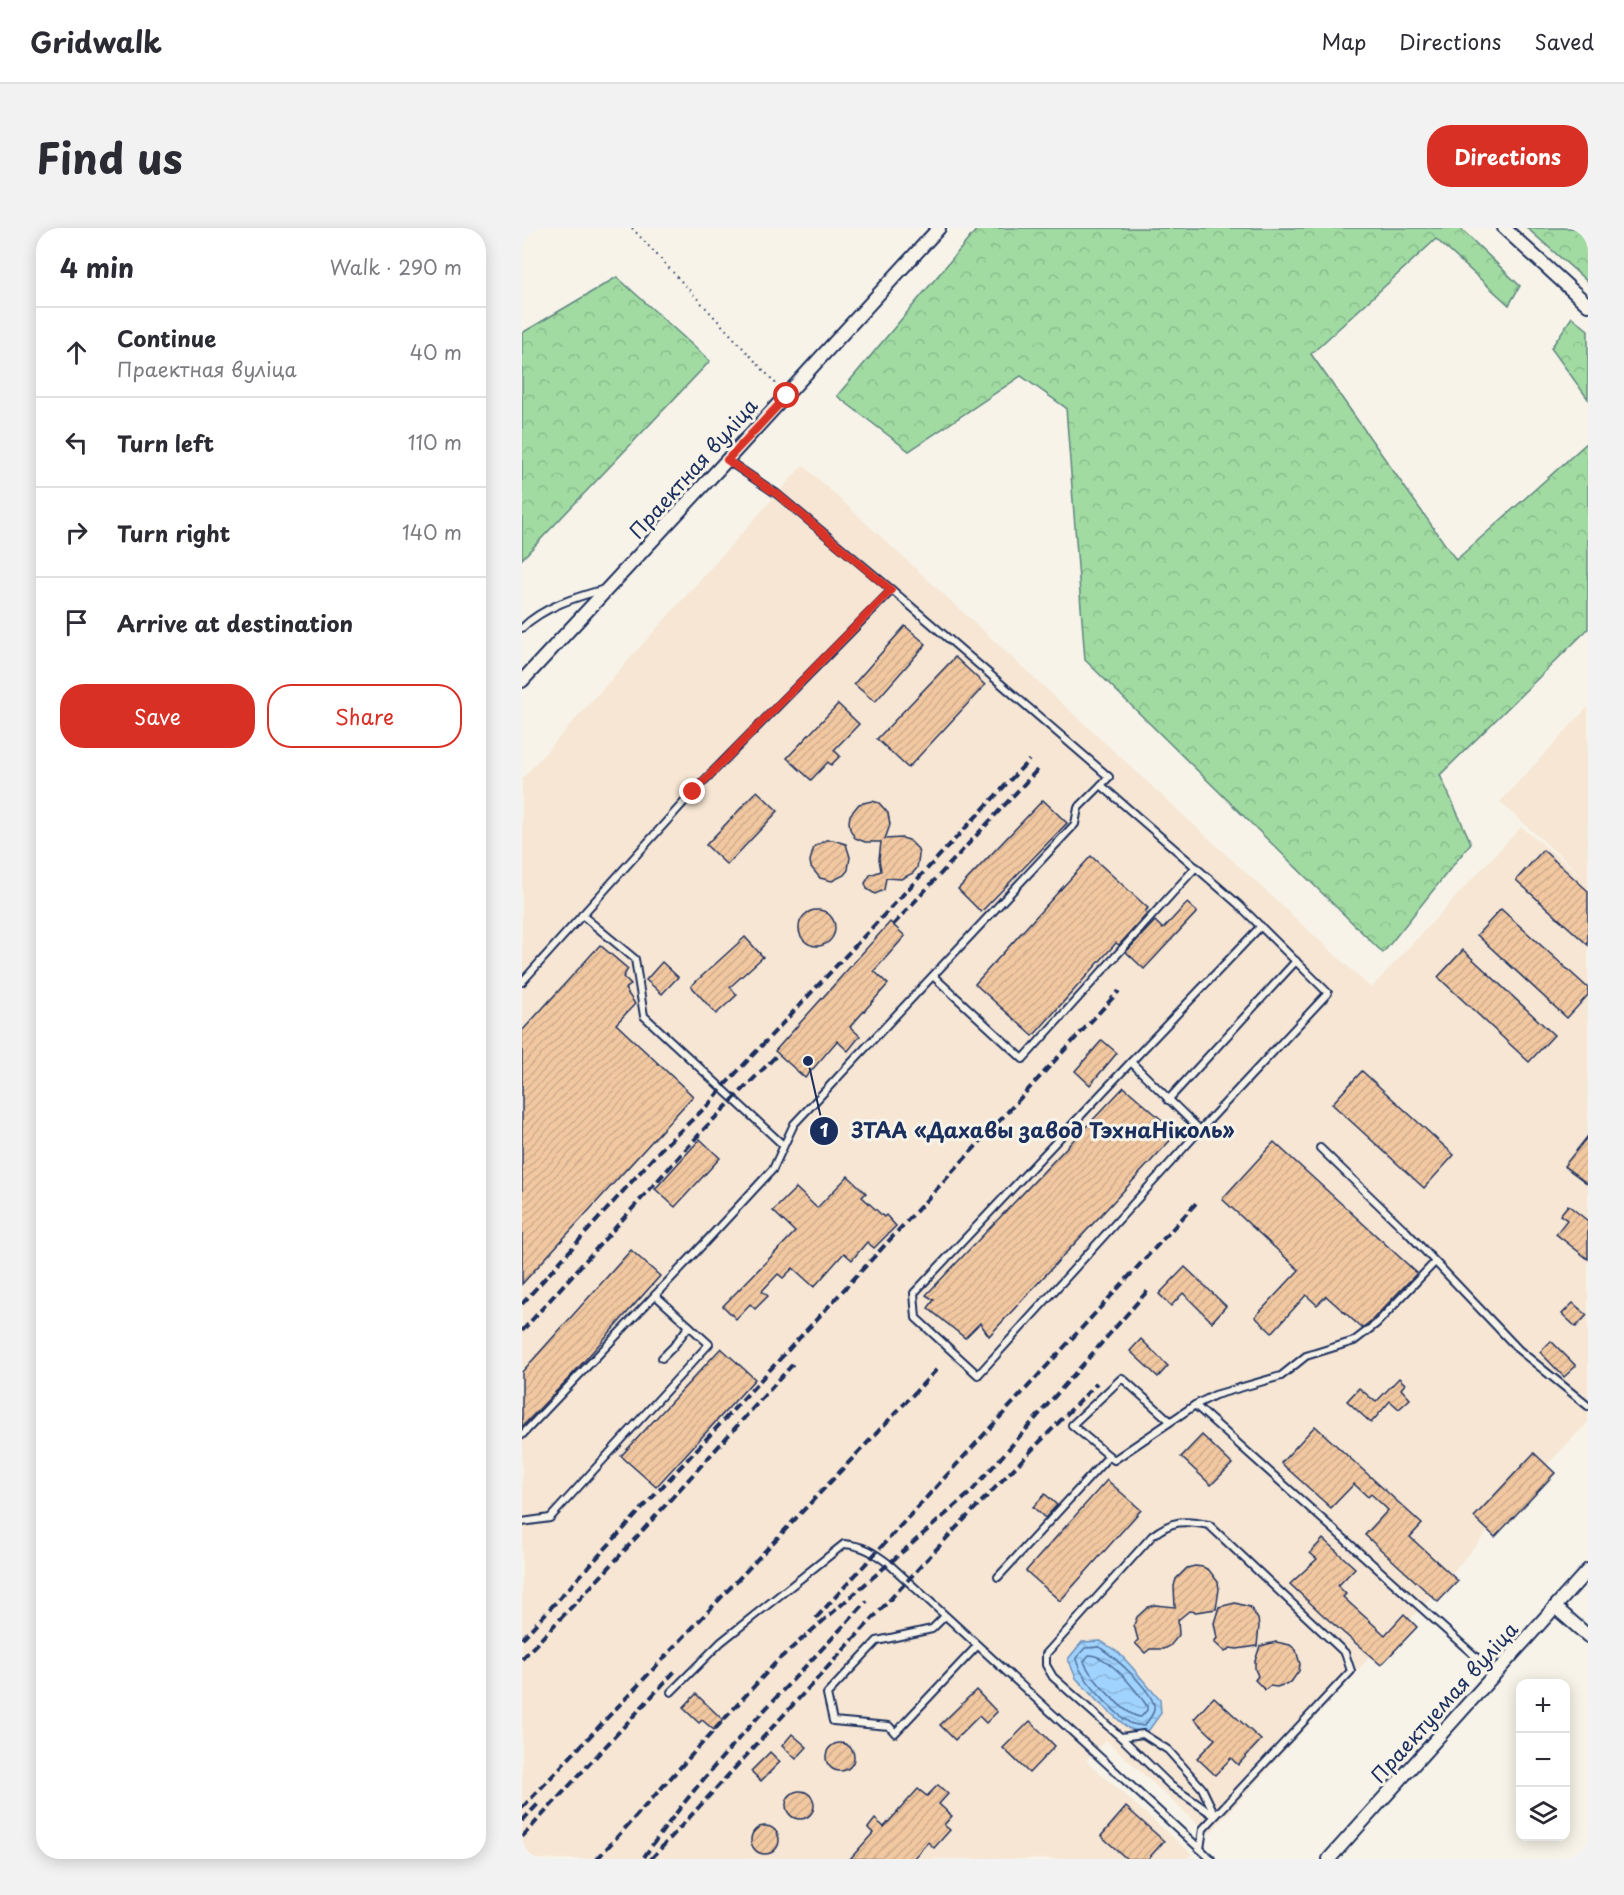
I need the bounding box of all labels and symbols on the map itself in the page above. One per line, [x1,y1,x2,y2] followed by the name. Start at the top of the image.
[773,382,799,408] route start
[622,391,765,545] street label: Праектная вуліца
[679,778,705,804] route end
[809,1112,1247,1151] callout: ЗТАА «Дахавы завод ТэхнаНіколь»
[850,1113,1235,1145] text: ЗТАА «Дахавы завод ТэхнаНіколь»
[820,1116,829,1143] text: 1
[1363,1614,1525,1789] street label: Праектуемая вуліца

